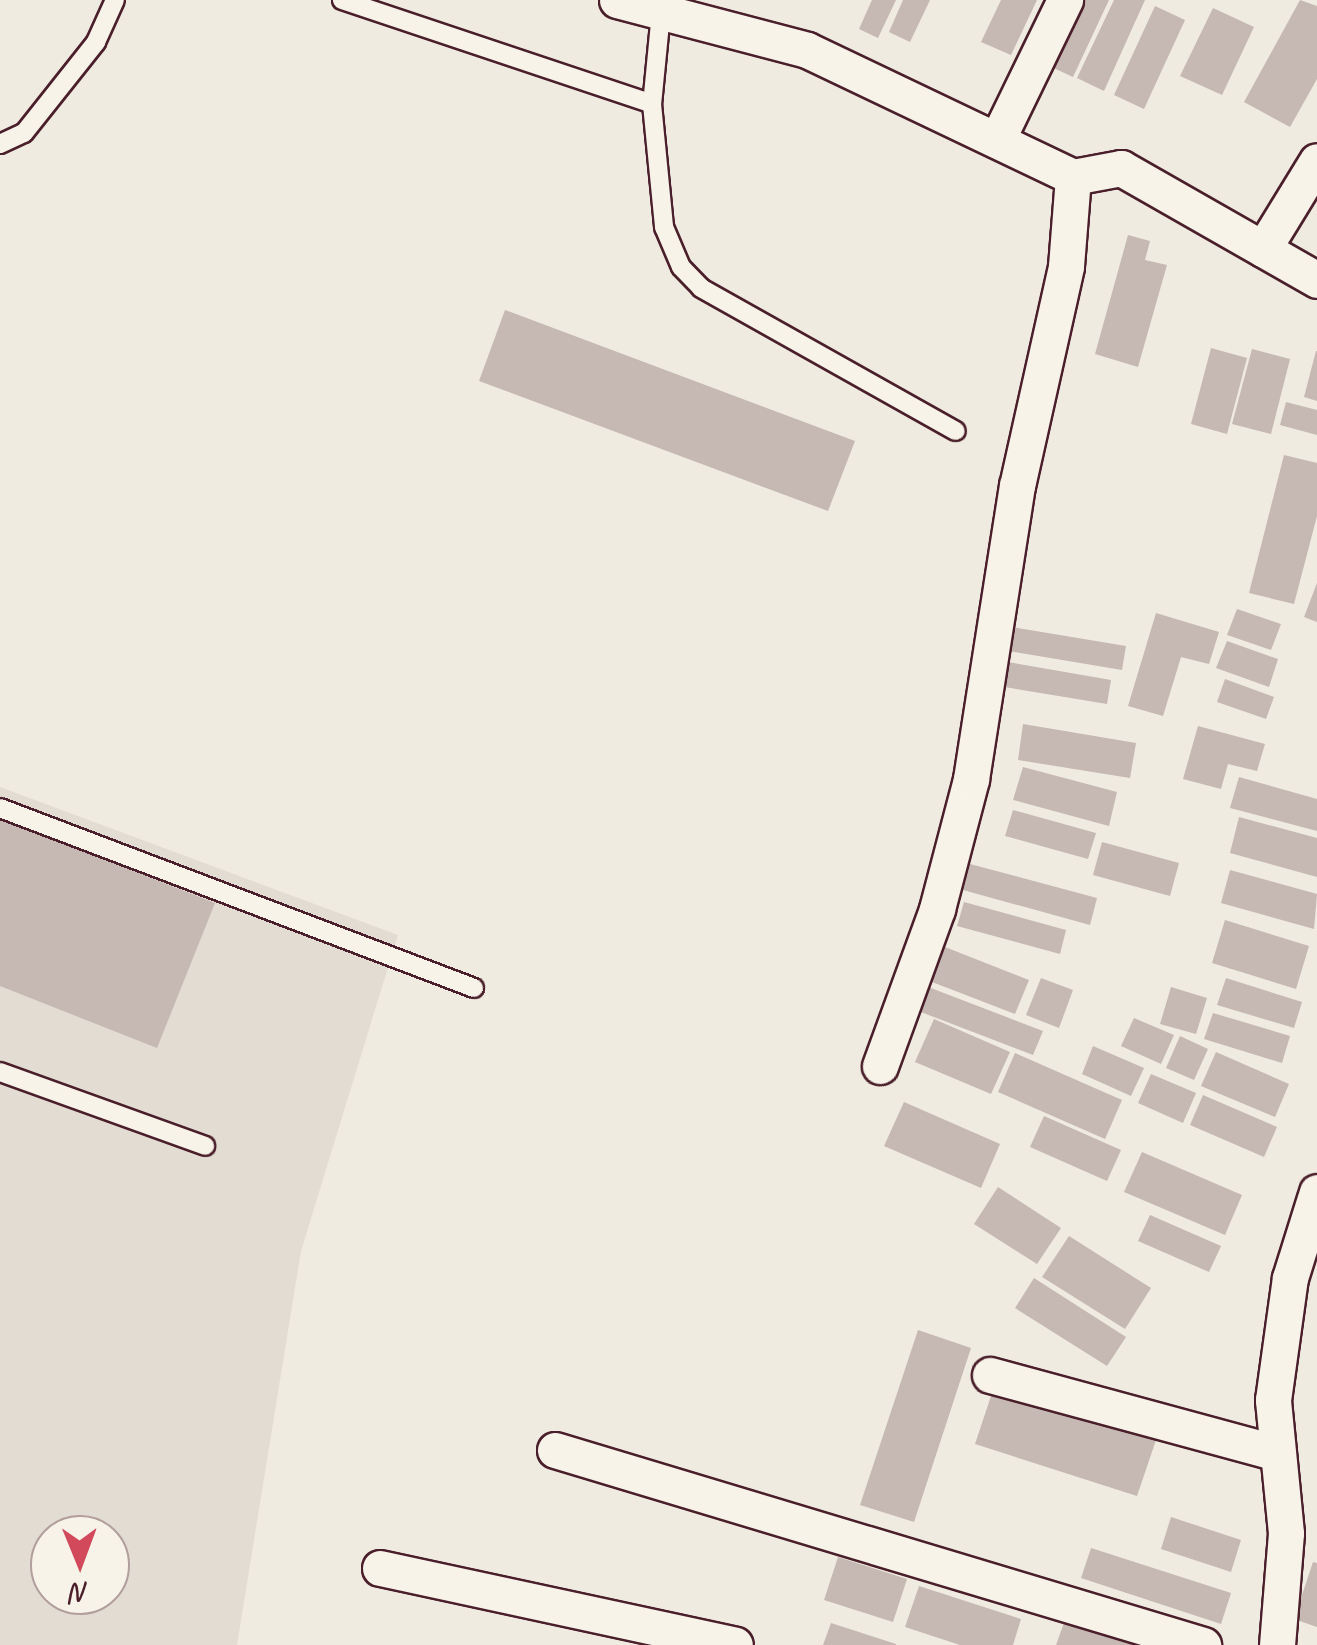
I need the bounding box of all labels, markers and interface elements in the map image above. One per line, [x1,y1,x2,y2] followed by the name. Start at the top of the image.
[30,1515,130,1615] north arrow
[72,1576,89,1611] text: N

